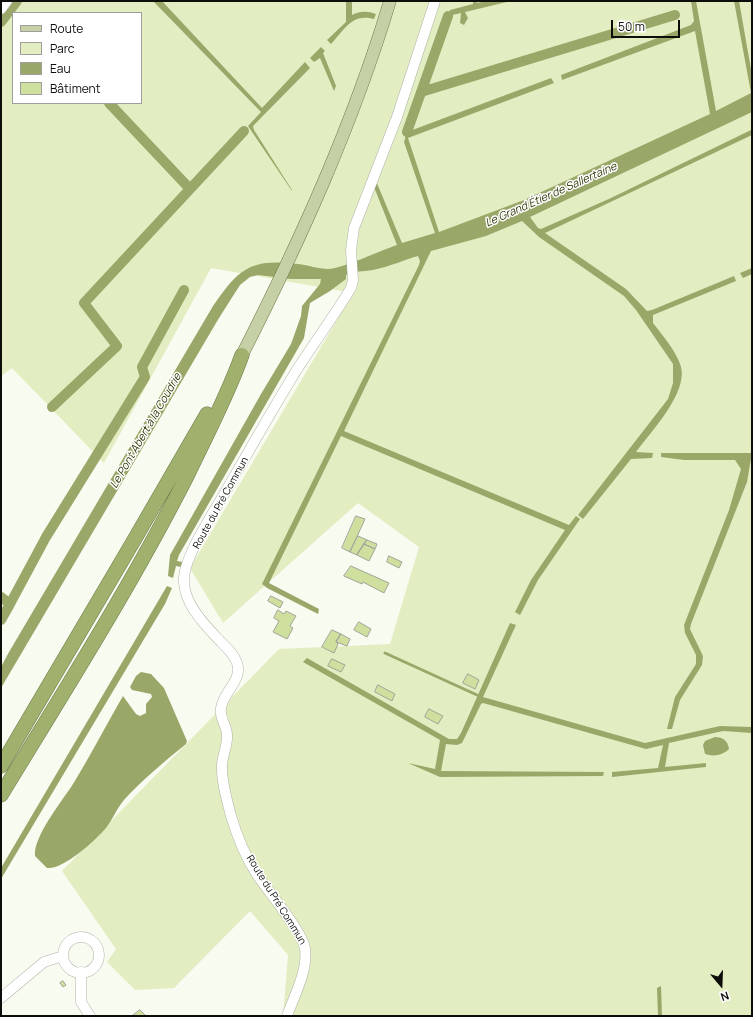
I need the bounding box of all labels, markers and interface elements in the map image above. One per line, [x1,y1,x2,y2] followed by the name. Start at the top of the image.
[12,12,142,104] legend
[613,12,682,38] scale bar
[618,18,645,35] text: 50 m
[50,20,83,37] text: Route
[50,40,74,57] text: Parc
[50,60,71,77] text: Eau
[50,80,101,97] text: Bâtiment
[483,160,619,230] water label: Le Grand Étier de Sallertaine
[108,371,184,491] water label: Le Pont Abert à la Coudrie
[191,455,251,551] street label: Route du Pré Commun
[244,853,308,947] street label: Route du Pré Commun
[701,965,741,1005] north arrow
[719,988,731,1005] text: N

